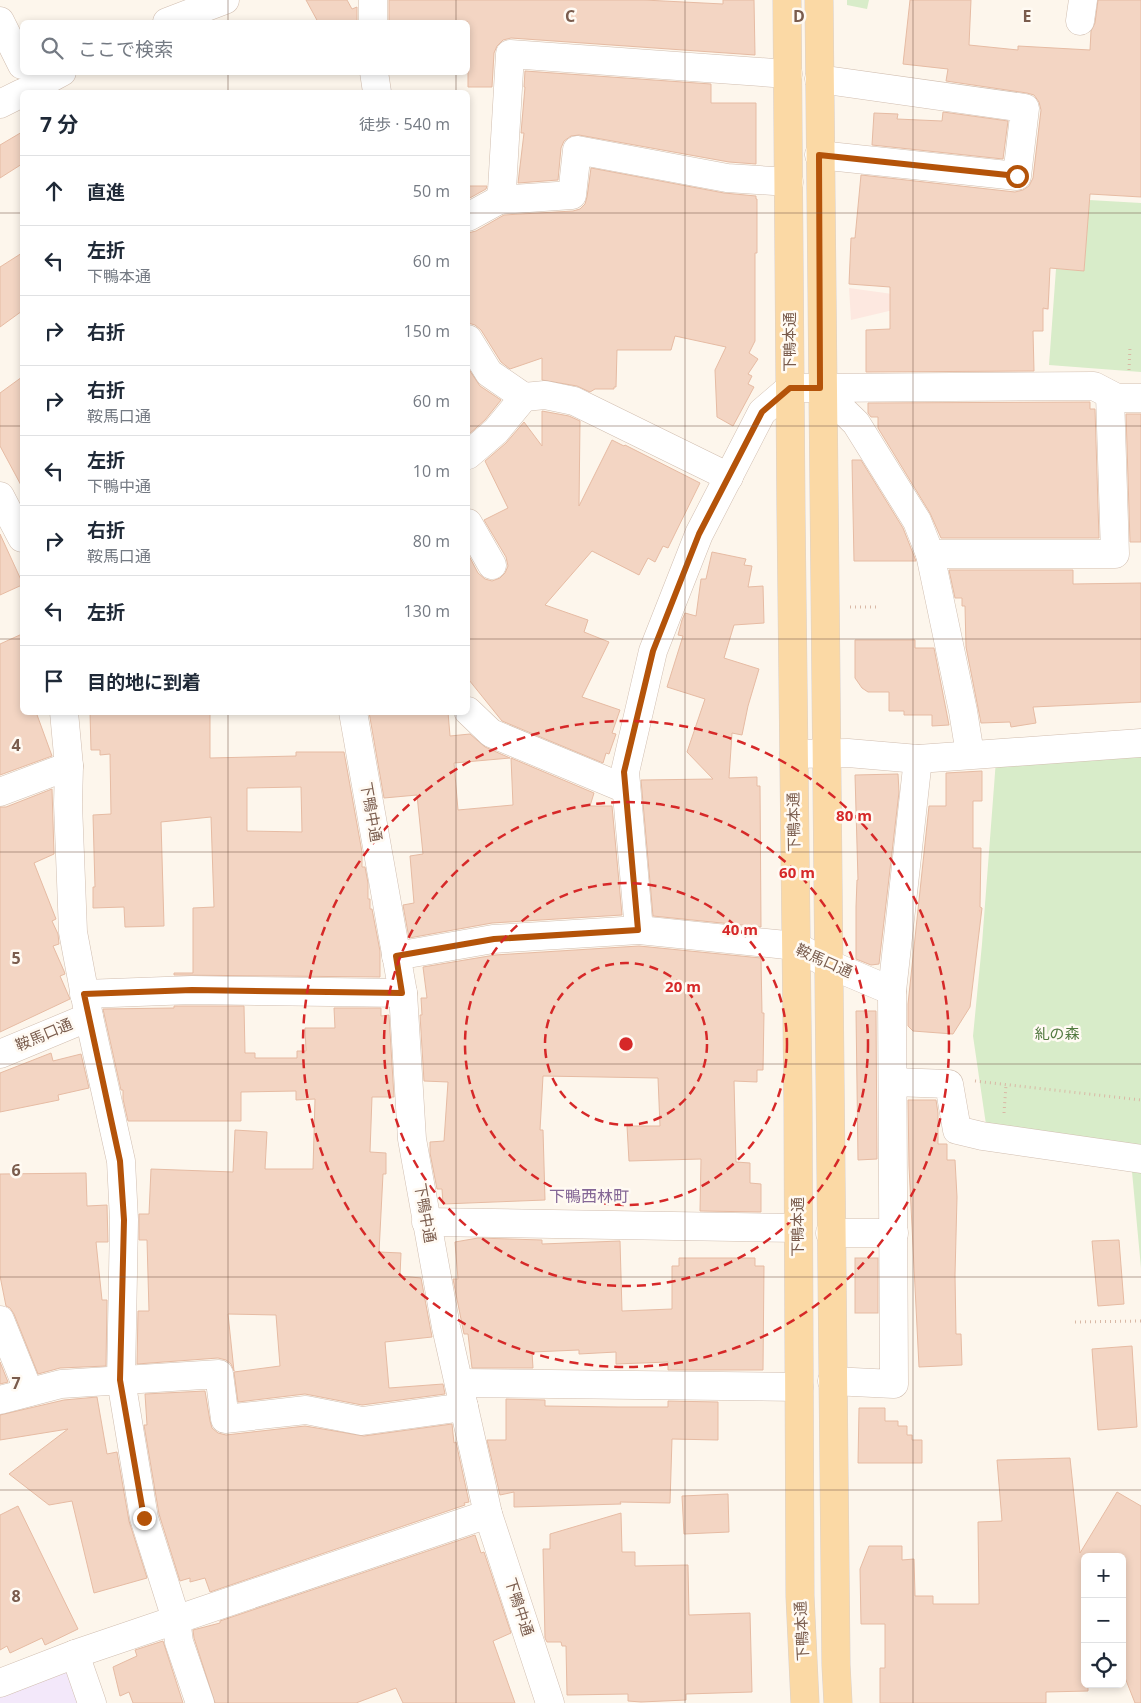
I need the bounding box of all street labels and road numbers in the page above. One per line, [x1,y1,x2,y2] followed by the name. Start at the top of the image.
[779,312,799,372] street label: 下鴨本通
[357,781,387,843] street label: 下鴨中通
[782,792,804,852] street label: 下鴨本通
[793,939,856,981] street label: 鞍馬口通
[12,1013,75,1055] street label: 鞍馬口通
[411,1182,441,1244] street label: 下鴨中通
[787,1197,807,1257] street label: 下鴨本通
[501,1575,539,1638] street label: 下鴨中通
[789,1601,813,1662] street label: 下鴨本通

